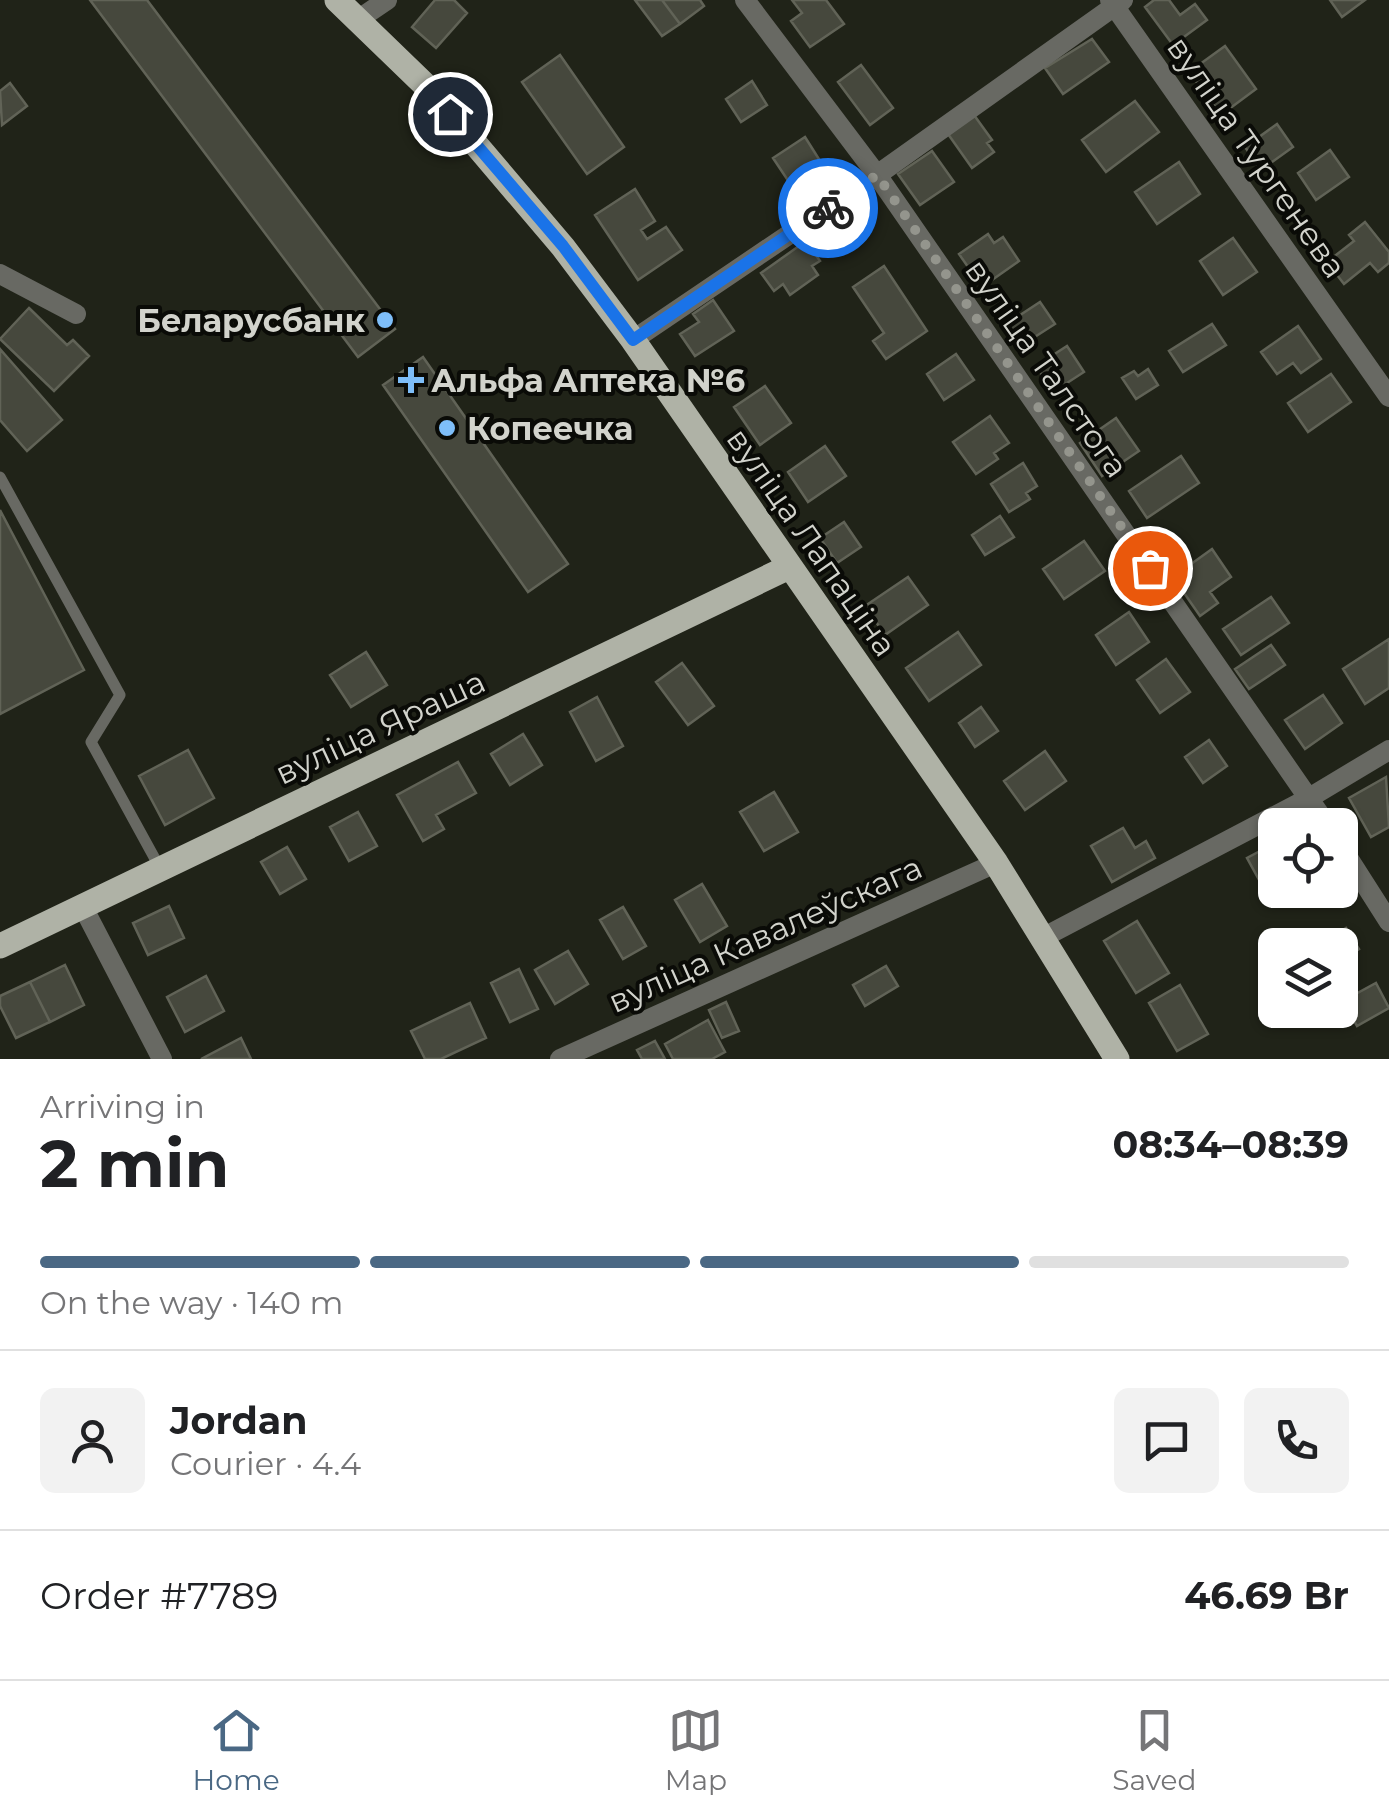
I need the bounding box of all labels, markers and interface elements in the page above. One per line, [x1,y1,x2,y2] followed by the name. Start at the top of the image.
[1159,29,1355,285] street label: вуліца Тургенева
[408,72,493,157] pin
[423,87,478,142] icon: home
[778,158,878,258] courier
[801,181,856,236] icon: bike
[957,251,1137,485] street label: вуліца Талстога
[137,301,365,340] place label: Беларусбанк
[374,309,396,331] marker: Беларусбанк
[431,361,745,400] place label: Альфа Аптека №6
[400,369,422,391] marker: Альфа Аптека №6
[467,409,633,448] place label: Копеечка
[436,417,458,439] marker: Копеечка
[719,420,905,664] street label: вуліца Лапаціна
[1108,526,1193,611] pin
[1123,541,1178,596] icon: bag
[269,661,491,793] street label: вуліца Яраша
[1258,808,1358,1028] map controls
[1258,808,1358,908] button: locate
[602,847,928,1021] street label: вуліца Кавалеўскага
[1258,928,1358,1028] button: layers
[40,1087,205,1126] text: Arriving in
[1112,1121,1349,1168] text: 08:34–08:39
[40,1124,229,1203] text: 2 min
[40,1283,343,1322] text: On the way · 140 m
[40,1388,145,1493] button: person
[1114,1388,1219,1493] button: chat
[1244,1388,1349,1493] button: phone
[170,1397,308,1444] text: Jordan
[170,1444,361,1483] text: Courier · 4.4
[40,1572,278,1619] text: Order #7789
[1184,1572,1349,1619] text: 46.69 Br
[193,1703,280,1797] tab: Home
[665,1703,727,1797] tab: Map
[1112,1703,1196,1797] tab: Saved

